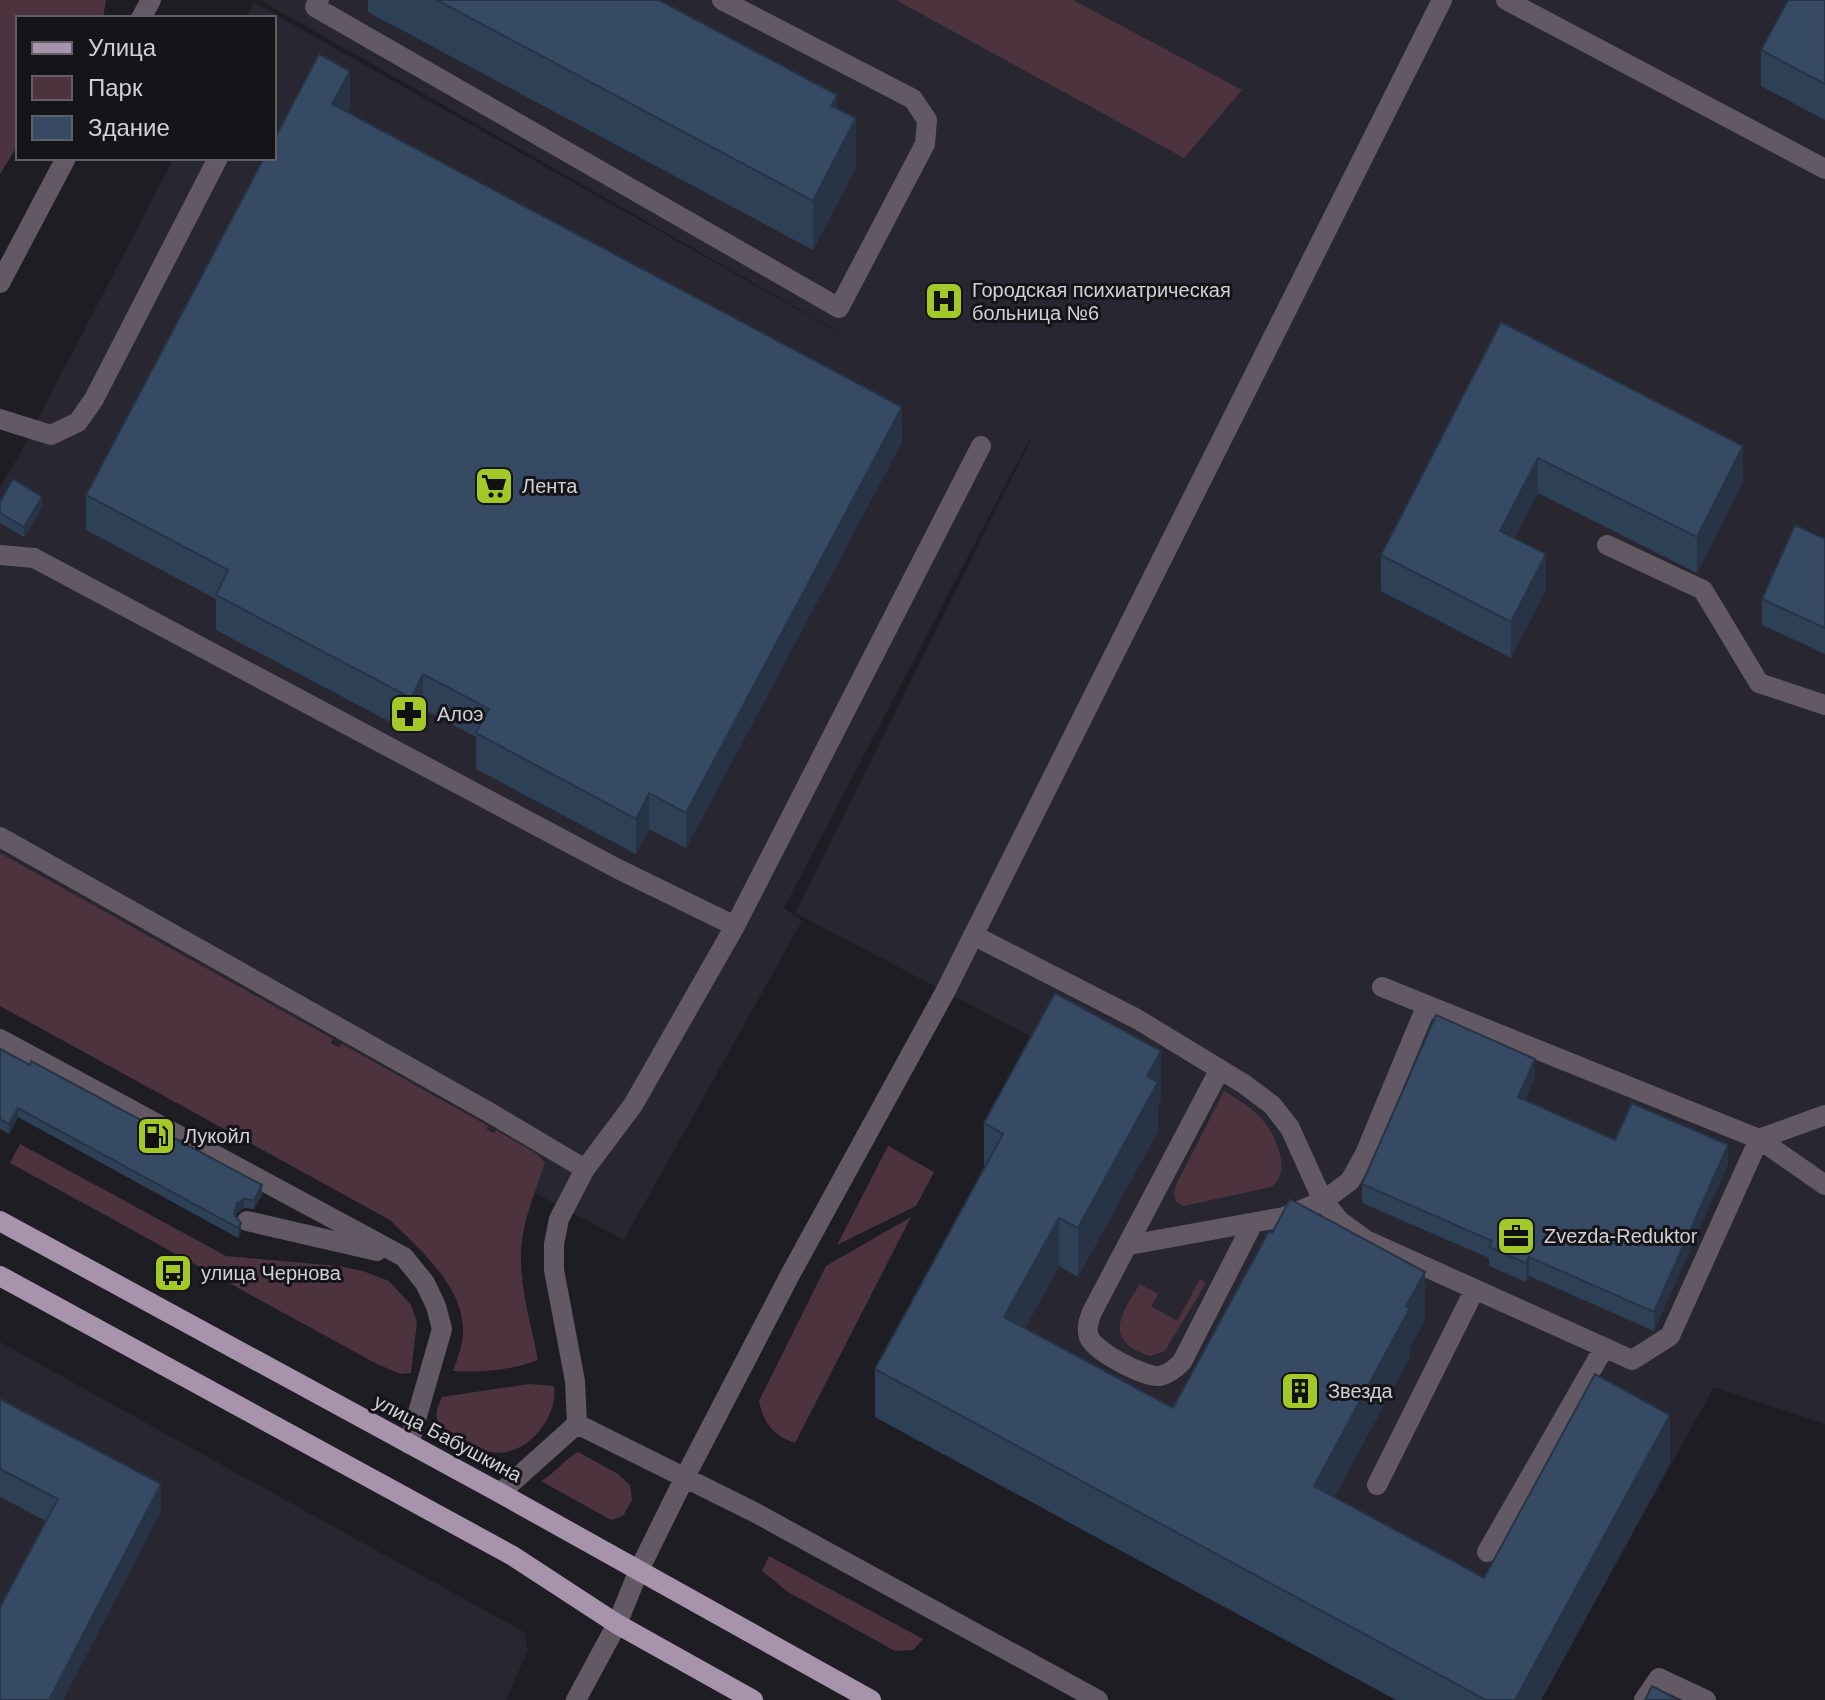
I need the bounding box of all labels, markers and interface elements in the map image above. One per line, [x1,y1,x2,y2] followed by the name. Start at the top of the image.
[16,16,276,160] legend
[88,34,157,61] text: Улица
[88,74,143,101] text: Парк
[88,114,170,141] text: Здание
[972,279,1231,324] place label: Городская психиатрическая больница №6
[923,280,965,322] hospital icon: Городская психиатрическая больница №6
[473,465,515,507] supermarket icon: Лента
[522,475,578,497] place label: Лента
[388,693,430,735] pharmacy icon: Алоэ
[437,703,484,725] place label: Алоэ
[135,1115,177,1157] fuel station icon: Лукойл
[184,1125,250,1147] place label: Лукойл
[1495,1215,1537,1257] office icon: Zvezda-Reduktor
[1544,1225,1698,1247] place label: Zvezda-Reduktor
[152,1252,194,1294] bus stop icon: улица Чернова
[201,1262,342,1284] place label: улица Чернова
[1279,1370,1321,1412] building icon: Звезда
[1328,1380,1394,1402] place label: Звезда
[370,1390,526,1487] street label: улица Бабушкина

